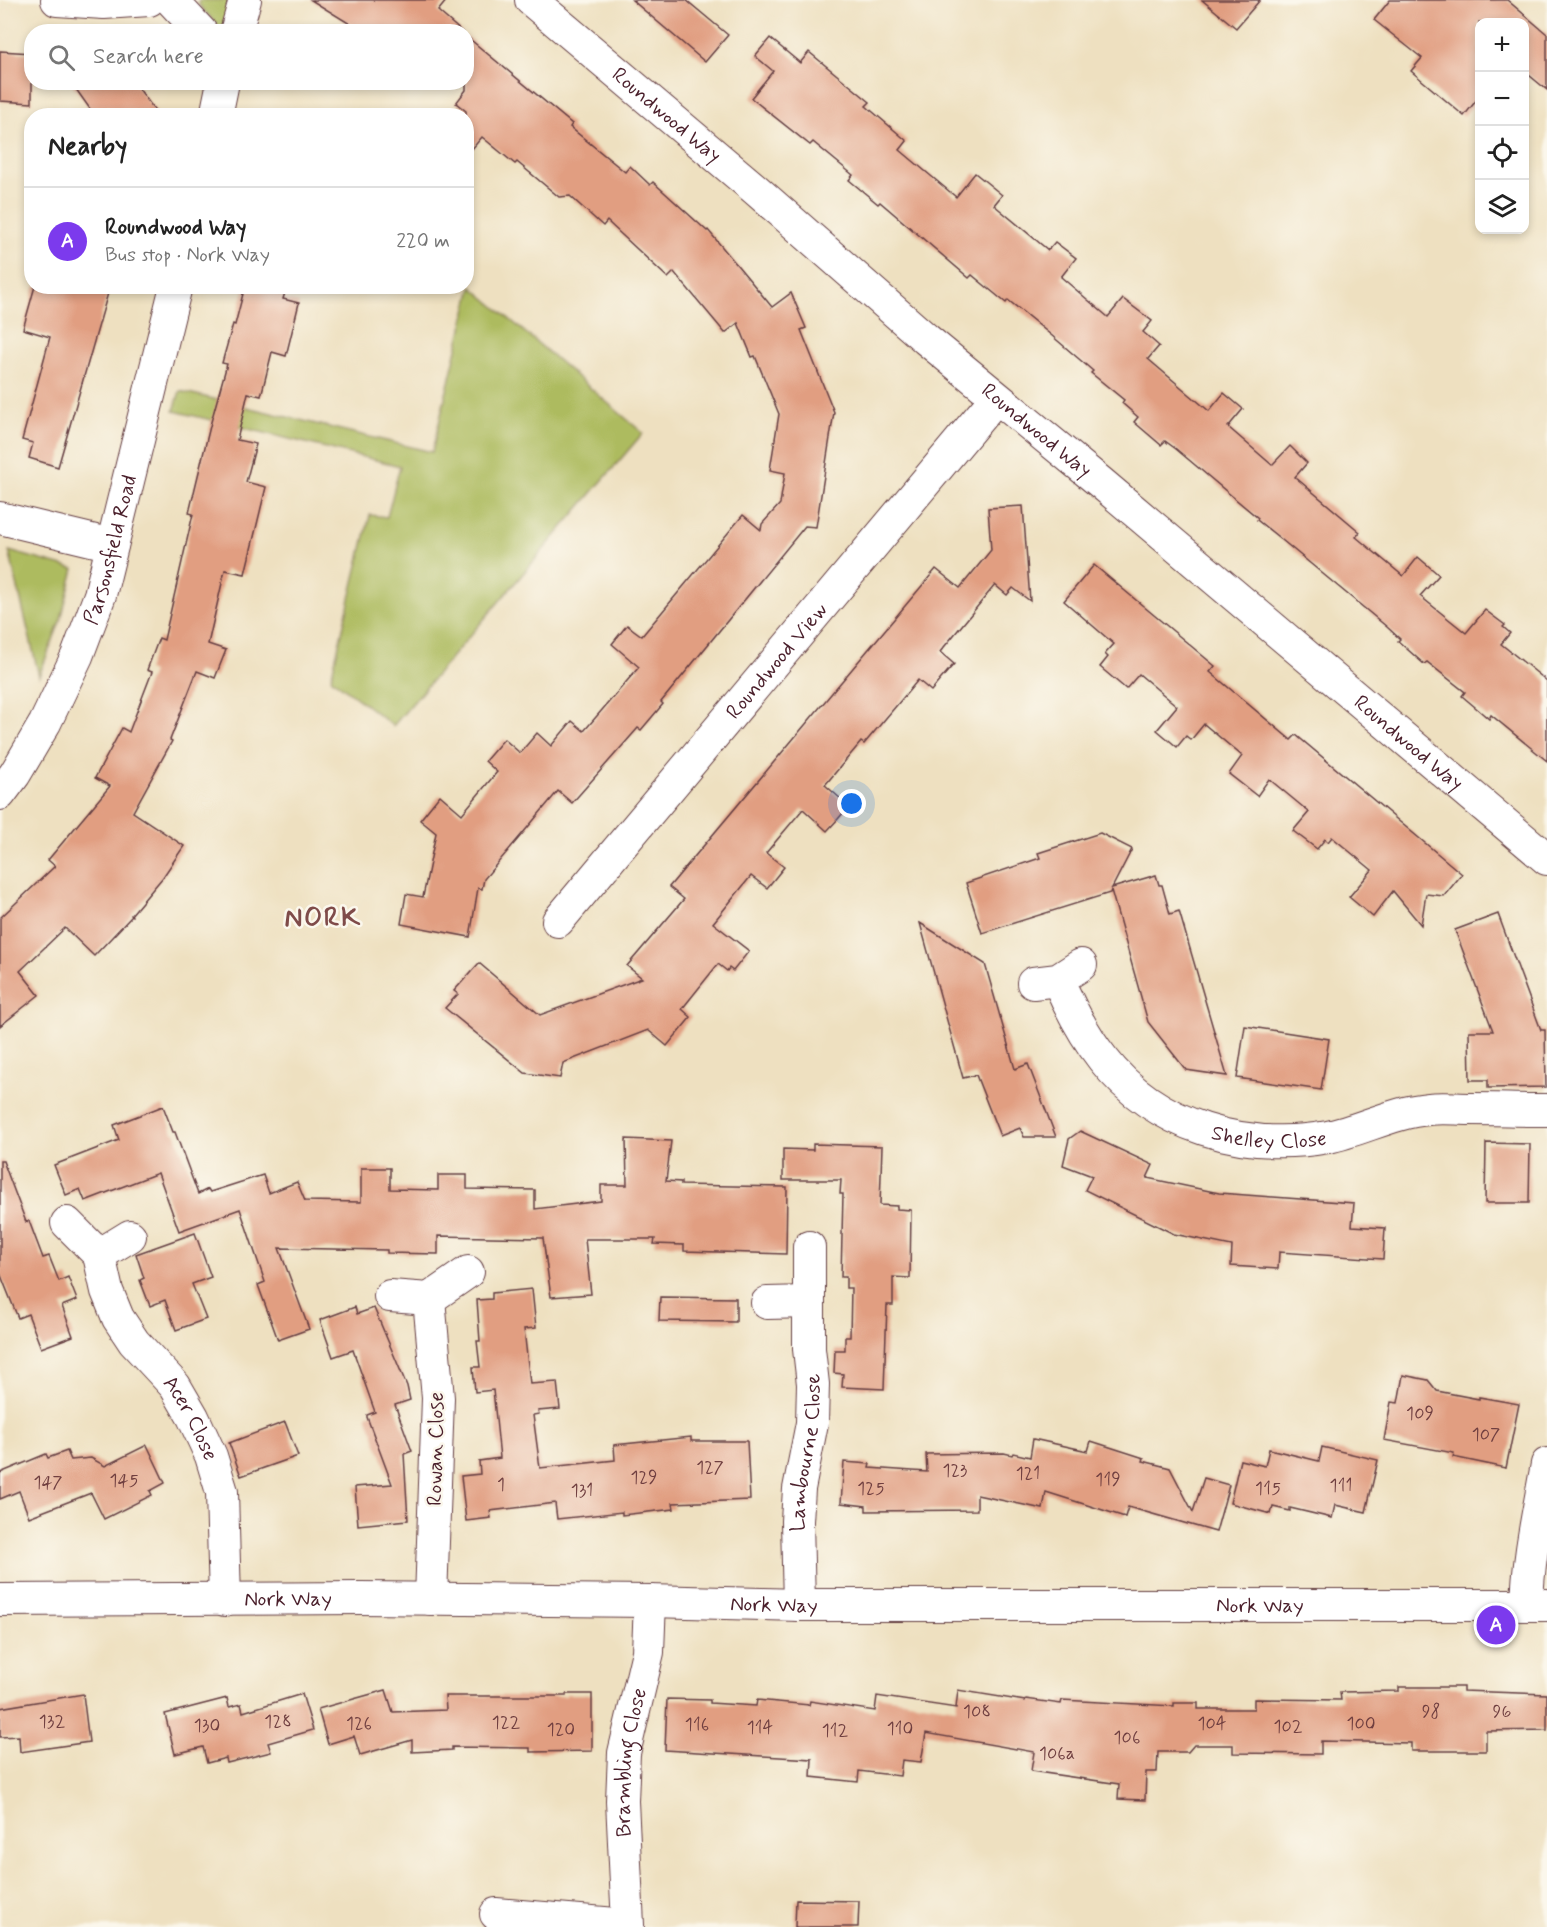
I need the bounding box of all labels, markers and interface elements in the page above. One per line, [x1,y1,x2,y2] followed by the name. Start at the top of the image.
[1475,18,1529,234] map controls
[1475,18,1529,72] button: +
[24,24,474,90] search box
[45,41,78,74] icon: search
[93,43,204,71] text: Search here
[606,61,727,170] street label: Roundwood Way
[1475,72,1529,126] button: −
[1475,126,1529,180] button: locate
[48,130,127,164] text: Nearby
[1475,180,1529,234] button: layers
[105,214,247,242] text: Roundwood Way
[61,228,74,255] text: A
[396,228,450,255] text: 220 m
[105,242,270,269] text: Bus stop · Nork Way
[975,377,1097,485] street label: Roundwood Way
[77,472,144,629] street label: Parsonsfield Road
[720,597,834,725] street label: Roundwood View
[1348,689,1469,798] street label: Roundwood Way
[837,789,866,818] your location
[285,901,361,936] district label: NORK
[1208,1119,1329,1156] street label: Shelley Close
[157,1369,224,1465] street label: Acer Close
[784,1372,828,1532] street label: Lambourne Close
[421,1392,451,1506] street label: Rowan Close
[1406,1402,1434,1426] house number: 109
[1472,1423,1500,1447] house number: 107
[696,1456,724,1480] house number: 127
[943,1459,967,1483] house number: 123
[1016,1462,1040,1486] house number: 121
[630,1466,658,1490] house number: 129
[1095,1468,1121,1492] house number: 119
[110,1469,138,1493] house number: 145
[33,1471,63,1495] house number: 147
[497,1473,505,1497] house number: 1
[1330,1474,1352,1498] house number: 111
[857,1477,885,1501] house number: 125
[1255,1477,1281,1501] house number: 115
[571,1479,593,1503] house number: 131
[244,1585,332,1614] street label: Nork Way
[730,1590,818,1620] street label: Nork Way
[1216,1592,1304,1620] street label: Nork Way
[1476,1602,1516,1648] pin: A
[609,1685,654,1838] street label: Brambling Close
[963,1700,991,1724] house number: 108
[1422,1700,1440,1724] house number: 98
[1493,1700,1511,1724] house number: 96
[39,1710,65,1734] house number: 132
[264,1710,292,1734] house number: 128
[492,1711,520,1735] house number: 122
[346,1712,372,1736] house number: 126
[1198,1712,1227,1736] house number: 104
[1346,1712,1376,1736] house number: 100
[685,1713,709,1737] house number: 116
[194,1714,220,1738] house number: 130
[1273,1715,1303,1739] house number: 102
[747,1716,774,1740] house number: 114
[887,1717,913,1741] house number: 110
[547,1718,575,1742] house number: 120
[822,1719,849,1743] house number: 112
[1114,1726,1140,1750] house number: 106
[1039,1742,1075,1766] house number: 106a

